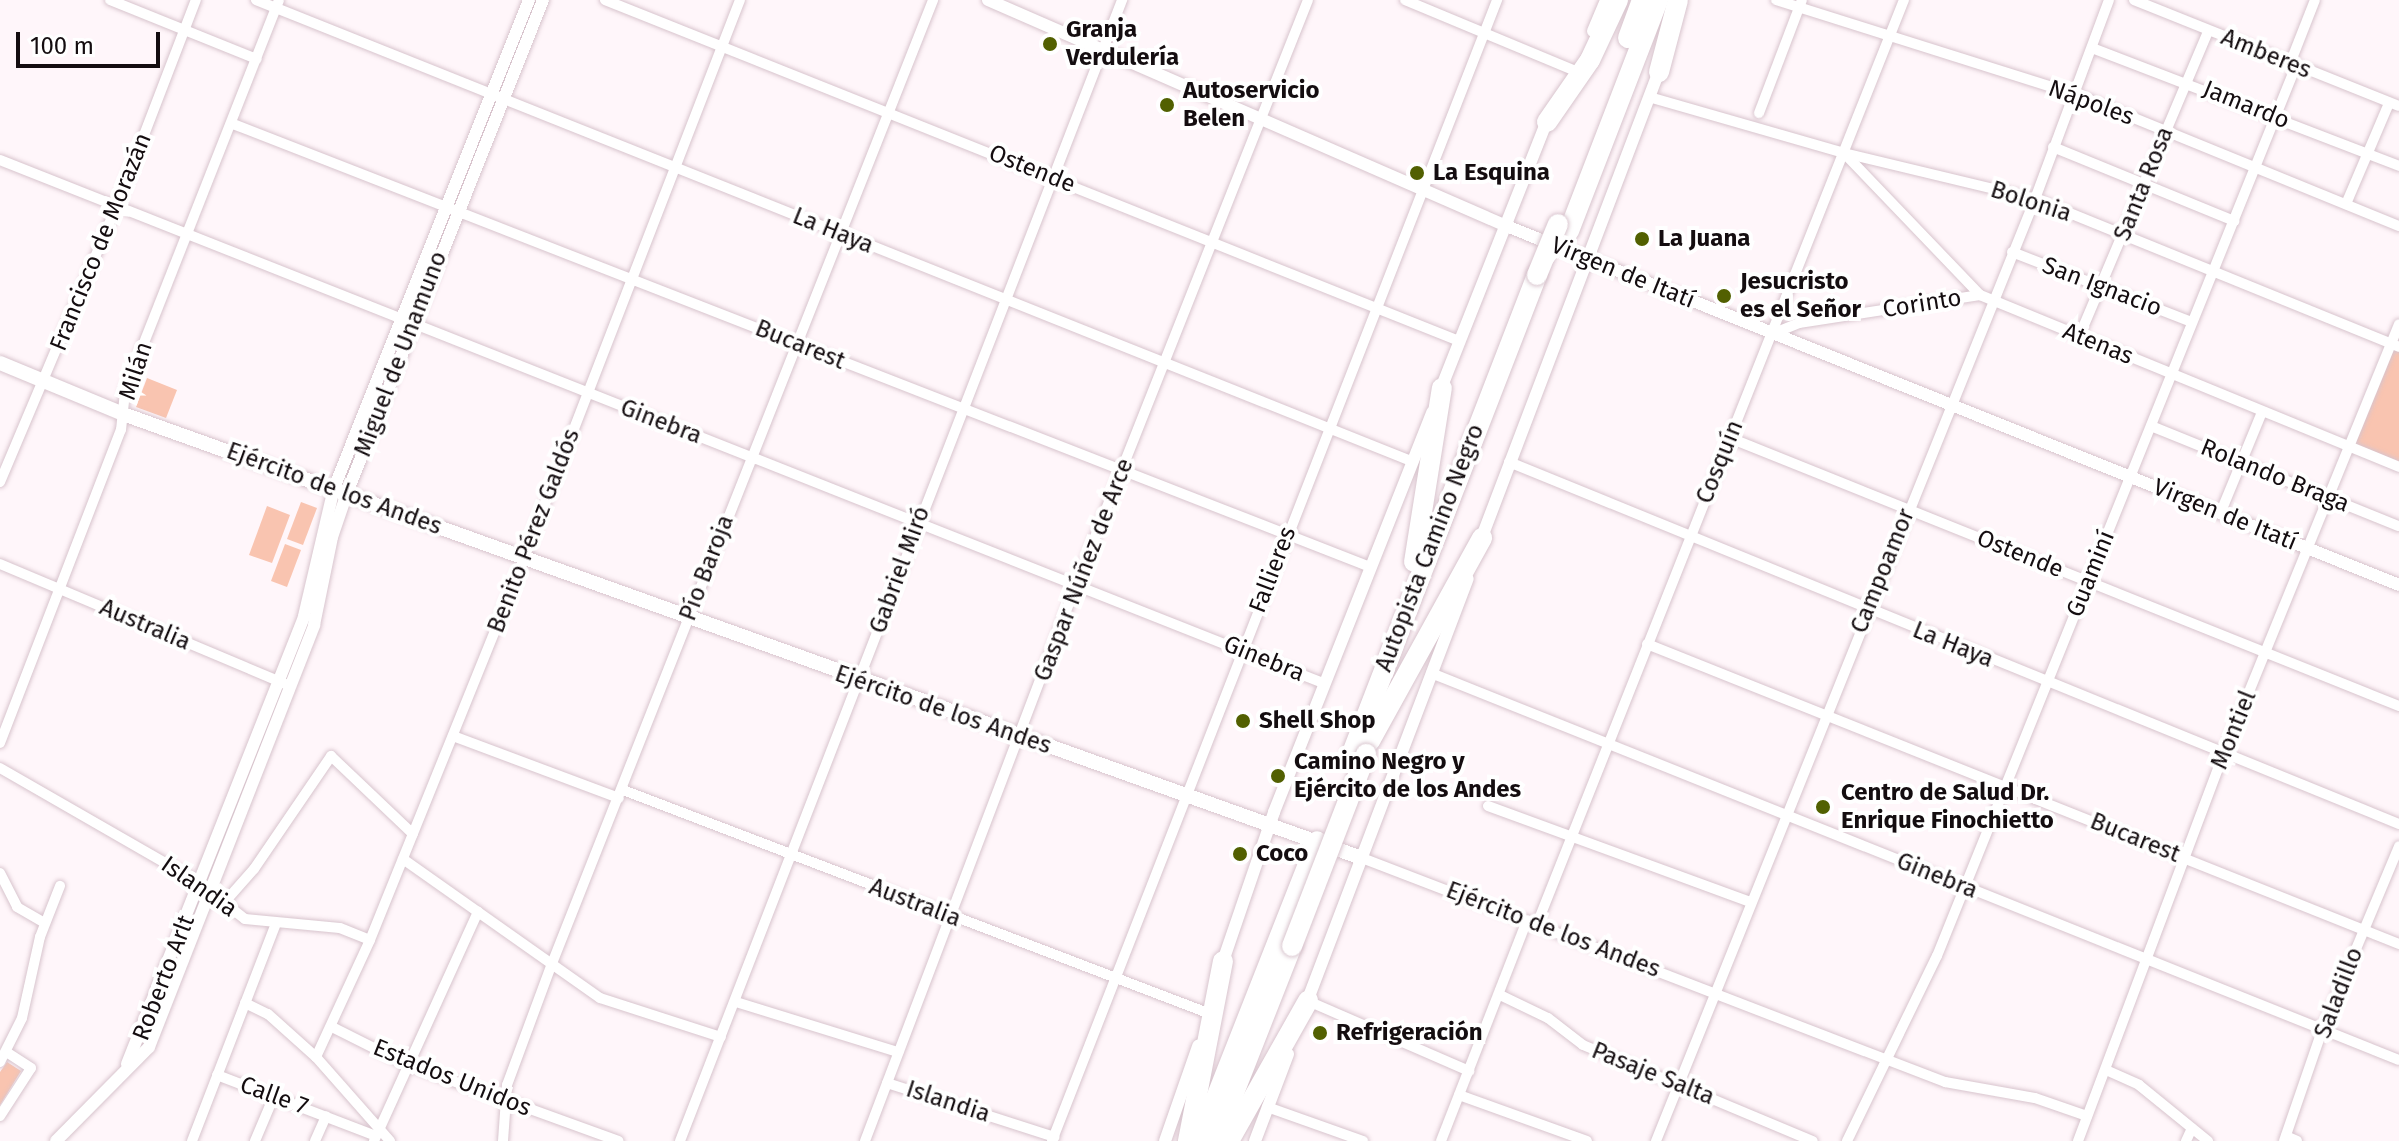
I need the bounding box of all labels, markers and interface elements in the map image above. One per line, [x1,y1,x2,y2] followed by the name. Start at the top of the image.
[20,16,164,66] scale bar
[1066,16,1179,72] place label: Granja Verdulería
[2217,23,2315,85] street label: Amberes
[30,32,94,60] text: 100 m
[1041,35,1059,53] marker: Granja Verdulería
[2044,74,2138,132] street label: Nápoles
[2198,75,2294,135] street label: Jamardo
[1183,77,1320,133] place label: Autoservicio Belen
[1158,96,1176,114] marker: Autoservicio Belen
[2108,123,2180,245] street label: Santa Rosa
[44,129,158,355] street label: Francisco de Morazán
[985,139,1079,199] street label: Ostende
[1433,159,1550,187] place label: La Esquina
[1408,164,1426,182] marker: La Esquina
[1987,175,2075,229] street label: Bolonia
[788,202,878,260] street label: La Haya
[1658,225,1750,253] place label: La Juana
[1633,230,1651,248] marker: La Juana
[1547,231,1699,315] street label: Virgen de Itatí
[349,247,453,461] street label: Miguel de Unamuno
[2038,251,2166,323] street label: San Ignacio
[1740,268,1861,324] place label: Jesucristo es el Señor
[1881,284,1963,324] street label: Corinto
[1715,287,1733,305] marker: Jesucristo es el Señor
[751,314,849,376] street label: Bucarest
[2059,317,2137,371] street label: Atenas
[113,338,159,404] street label: Milán
[616,393,706,451] street label: Ginebra
[1690,416,1750,508] street label: Cosquín
[1369,420,1491,676] street label: Autopista Camino Negro
[482,425,586,637] street label: Benito Pérez Galdós
[2196,433,2354,519] street label: Rolando Braga
[222,437,446,541] street label: Ejército de los Andes
[1028,455,1140,685] street label: Gaspar Núñez de Arce
[2149,473,2301,557] street label: Virgen de Itatí
[864,503,936,637] street label: Gabriel Miró
[1845,505,1921,637] street label: Campoamor
[674,511,740,625] street label: Pío Baroja
[1243,523,1303,617] street label: Fallieres
[1973,524,2067,584] street label: Ostende
[2061,527,2121,621] street label: Guaminí
[95,593,195,657] street label: Australia
[1908,616,1998,674] street label: La Haya
[1219,630,1309,688] street label: Ginebra
[831,659,1055,761] street label: Ejército de los Andes
[2205,686,2263,774] street label: Montiel
[1259,707,1376,735] place label: Shell Shop
[1234,712,1252,730] marker: Shell Shop
[1294,748,1521,804] place label: Camino Negro y Ejército de los Andes
[1269,767,1287,785] marker: Camino Negro y Ejército de los Andes
[1841,779,2054,835] place label: Centro de Salud Dr. Enrique Finochietto
[1812,796,1834,818] marker: Centro de Salud Dr. Enrique Finochietto
[2086,807,2184,869] street label: Bucarest
[1256,840,1308,868] place label: Coco
[1231,845,1249,863] marker: Coco
[1892,847,1982,905] street label: Ginebra
[155,850,243,924] street label: Islandia
[865,872,965,934] street label: Australia
[1442,876,1664,984] street label: Ejército de los Andes
[127,911,201,1045] street label: Roberto Arlt
[2309,944,2369,1042] street label: Saladillo
[1336,1019,1483,1047] place label: Refrigeración
[1311,1024,1329,1042] marker: Refrigeración
[369,1033,535,1123] street label: Estados Unidos
[1587,1036,1719,1112] street label: Pasaje Salta
[236,1070,312,1122] street label: Calle 7
[902,1075,994,1129] street label: Islandia

